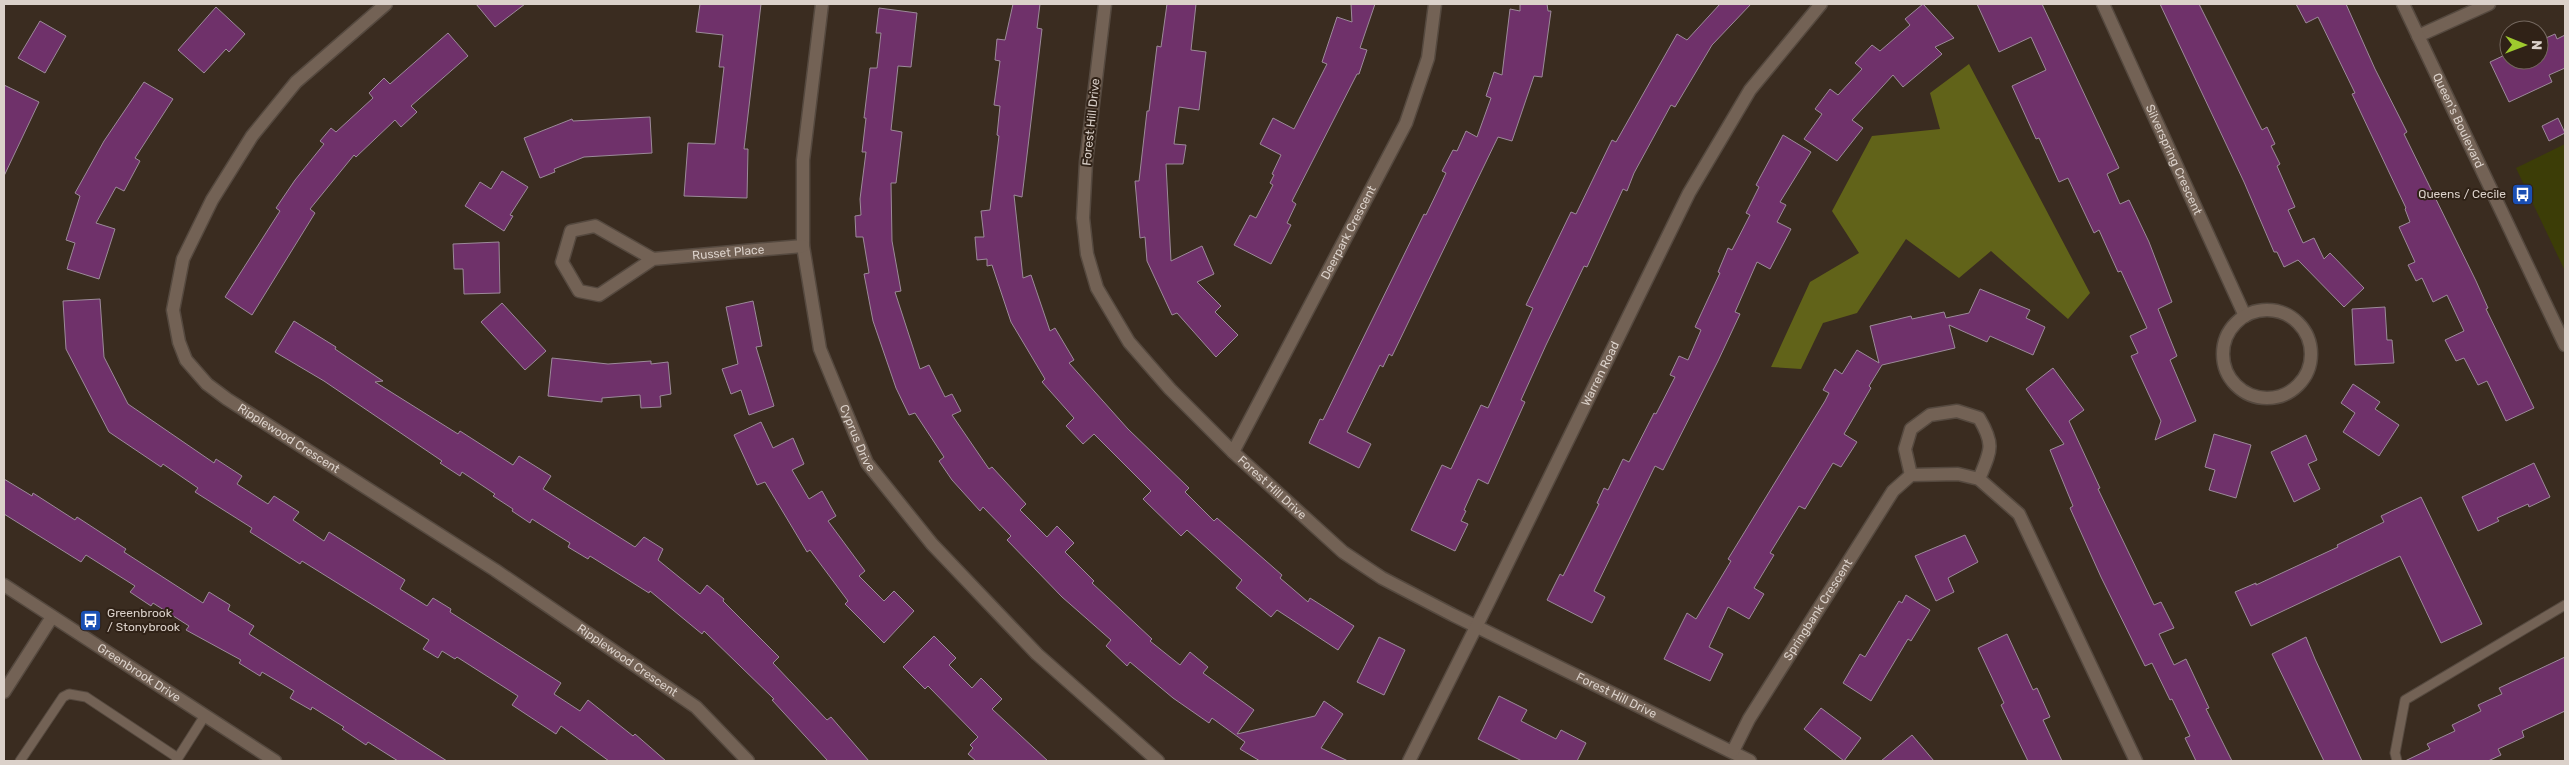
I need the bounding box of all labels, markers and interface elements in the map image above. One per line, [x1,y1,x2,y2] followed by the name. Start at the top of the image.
[2499,20,2549,70] north arrow
[2528,40,2545,50] text: N
[2430,71,2487,170] street label: Queen's Boulevard
[1079,77,1103,166] street label: Forest Hill Drive
[2143,102,2205,217] street label: Silverspring Crescent
[2510,182,2534,206] bus stop icon: Queens / Cecile
[1318,183,1379,282] street label: Deerpark Crescent
[2418,187,2506,201] place label: Queens / Cecile
[692,242,765,263] street label: Russet Place
[1579,339,1622,408] street label: Warren Road
[235,401,343,476] street label: Ripplewood Crescent
[837,402,878,475] street label: Cyprus Drive
[1235,453,1310,523] street label: Forest Hill Drive
[1781,556,1855,663] street label: Springbank Crescent
[107,606,181,634] place label: Greenbrook / Stonybrook
[79,608,103,632] bus stop icon: Greenbrook / Stonybrook
[575,621,681,700] street label: Ripplewood Crescent
[95,640,184,705] street label: Greenbrook Drive
[1574,670,1659,721] street label: Forest Hill Drive

